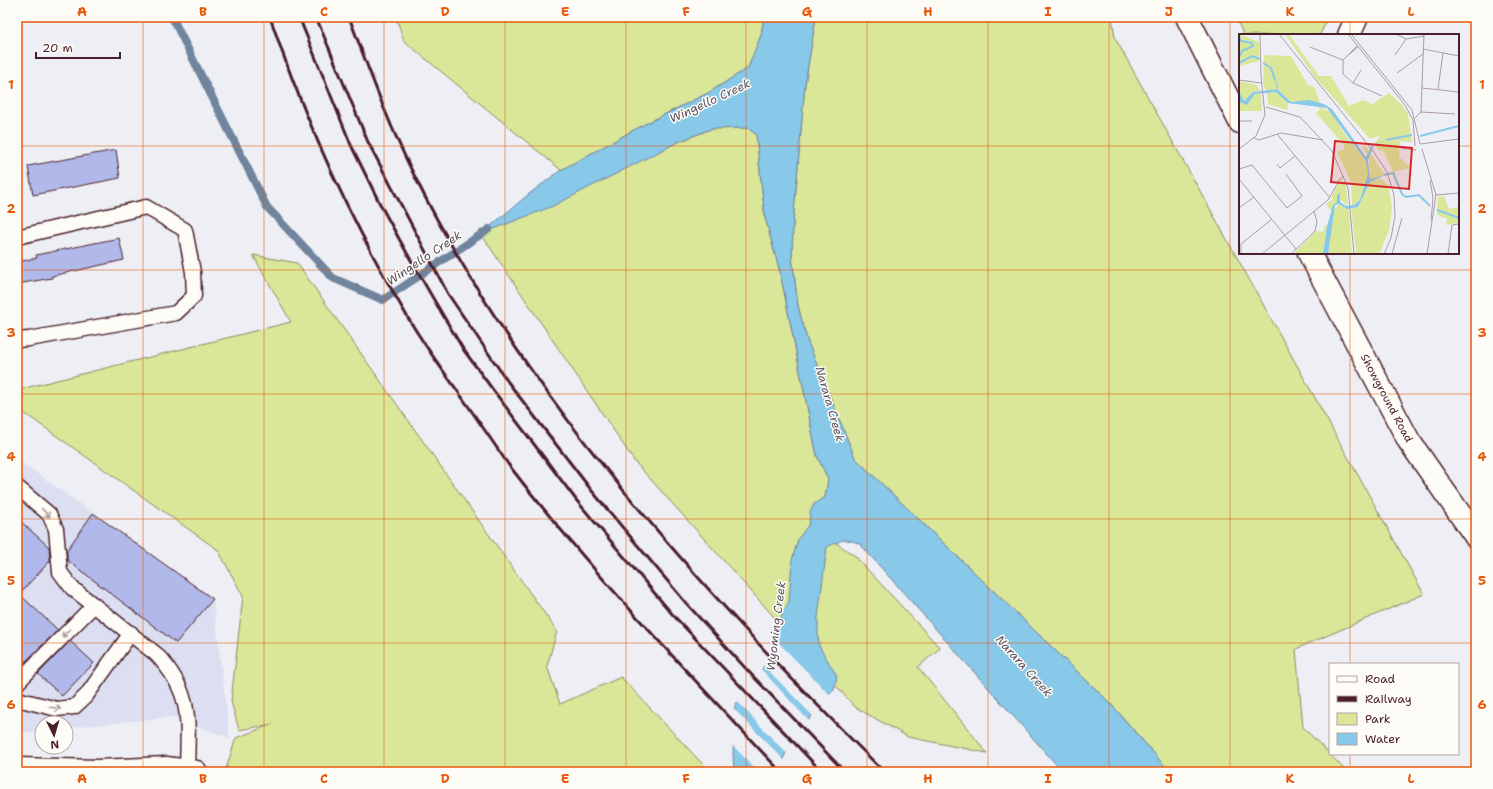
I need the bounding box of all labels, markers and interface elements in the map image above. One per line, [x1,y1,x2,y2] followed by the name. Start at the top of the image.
[77,3,87,20] text: A
[199,3,207,20] text: B
[320,3,328,20] text: C
[440,3,450,20] text: D
[561,3,570,20] text: E
[682,3,690,20] text: F
[802,3,813,20] text: G
[923,3,933,20] text: H
[1044,3,1052,20] text: I
[1165,3,1173,20] text: J
[1286,3,1295,20] text: K
[1407,3,1415,20] text: L
[36,34,120,60] scale bar
[1239,34,1459,254] inset map
[42,40,73,56] text: 20 m
[667,75,753,127] water label: Wingello Creek
[8,76,14,93] text: 1
[1479,76,1485,93] text: 1
[6,200,16,217] text: 2
[1477,200,1487,217] text: 2
[383,227,465,289] water label: Wingello Creek
[6,324,16,341] text: 3
[1477,324,1487,341] text: 3
[1357,351,1416,445] street label: Showground Road
[812,364,848,444] water label: Narara Creek
[6,448,16,465] text: 4
[1477,448,1487,465] text: 4
[41,508,51,518] one-way arrow
[7,572,15,589] text: 5
[1478,572,1486,589] text: 5
[763,580,789,672] water label: Wyoming Creek
[62,628,71,638] one-way arrow
[992,632,1056,700] water label: Narara Creek
[1329,663,1459,755] legend
[1365,671,1396,687] text: Road
[1365,691,1412,707] text: Railway
[6,696,16,713] text: 6
[1477,696,1487,713] text: 6
[48,704,61,712] one-way arrow
[1365,711,1391,727] text: Park
[34,715,74,755] north arrow
[1365,731,1401,747] text: Water
[50,737,60,752] text: N
[77,770,87,787] text: A
[199,770,207,787] text: B
[320,770,328,787] text: C
[440,770,450,787] text: D
[561,770,570,787] text: E
[682,770,690,787] text: F
[802,770,813,787] text: G
[923,770,933,787] text: H
[1044,770,1052,787] text: I
[1165,770,1173,787] text: J
[1286,770,1295,787] text: K
[1407,770,1415,787] text: L

